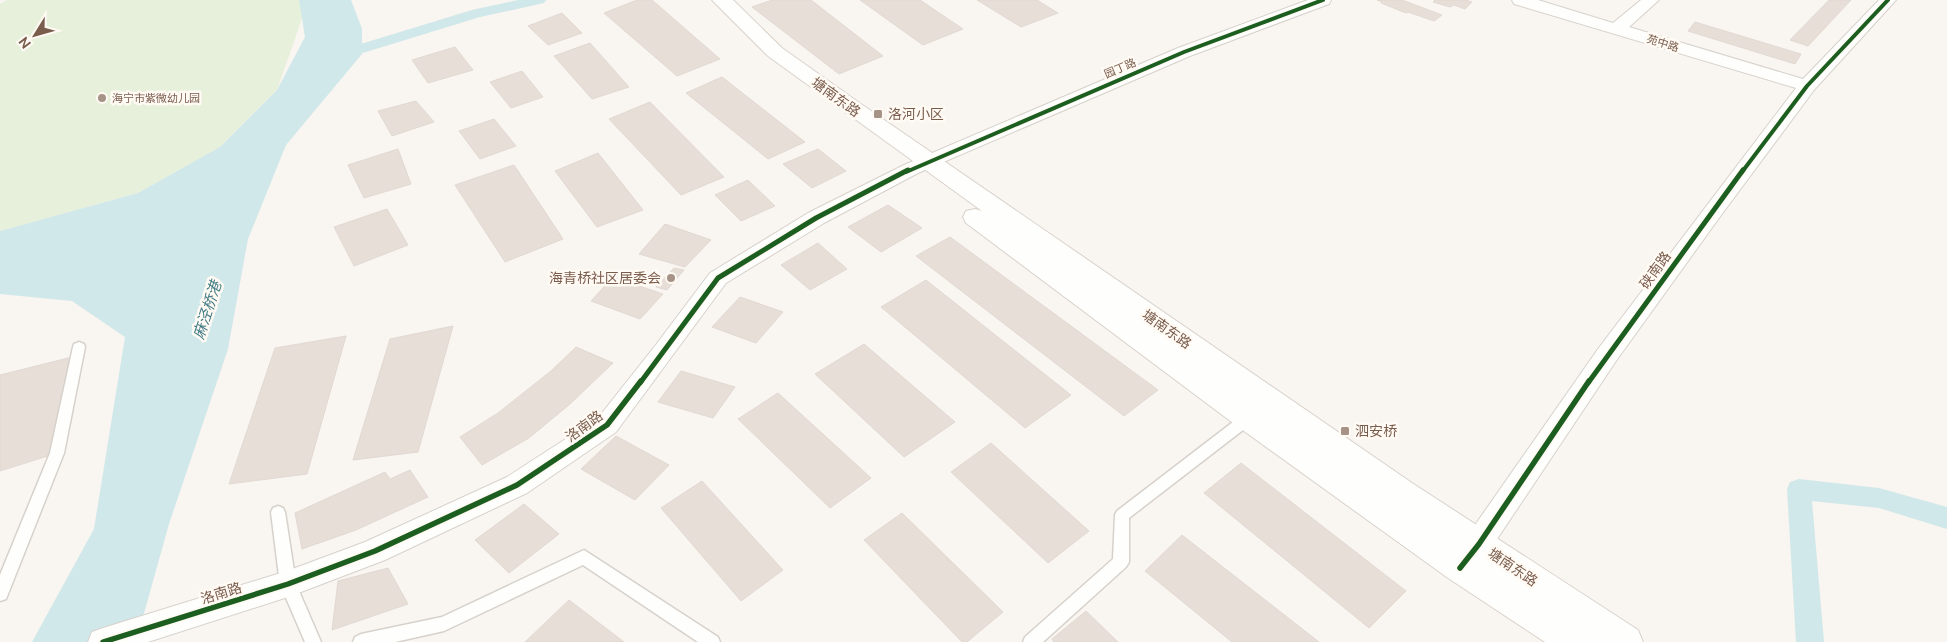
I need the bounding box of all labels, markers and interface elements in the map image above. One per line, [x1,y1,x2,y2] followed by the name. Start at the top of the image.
[10,10,60,60] north arrow
[1645,32,1681,54] street label: 苑中路
[15,34,34,52] text: N
[1102,56,1138,80] street label: 园丁路
[809,74,863,120] street label: 塘南东路
[96,92,108,104] marker: 海宁市紫微幼儿园
[112,92,200,104] place label: 海宁市紫微幼儿园
[888,106,944,122] place label: 洛河小区
[872,108,884,120] marker: 洛河小区
[1636,248,1674,292] street label: 硖南路
[549,270,661,286] place label: 海青桥社区居委会
[665,272,677,284] marker: 海青桥社区居委会
[190,277,225,341] water label: 麻泾桥港
[1139,306,1195,352] street label: 塘南东路
[562,407,606,445] street label: 洛南路
[1355,423,1397,439] place label: 泗安桥
[1339,425,1351,437] marker: 泗安桥
[1485,545,1541,589] street label: 塘南东路
[199,579,243,607] street label: 洛南路

